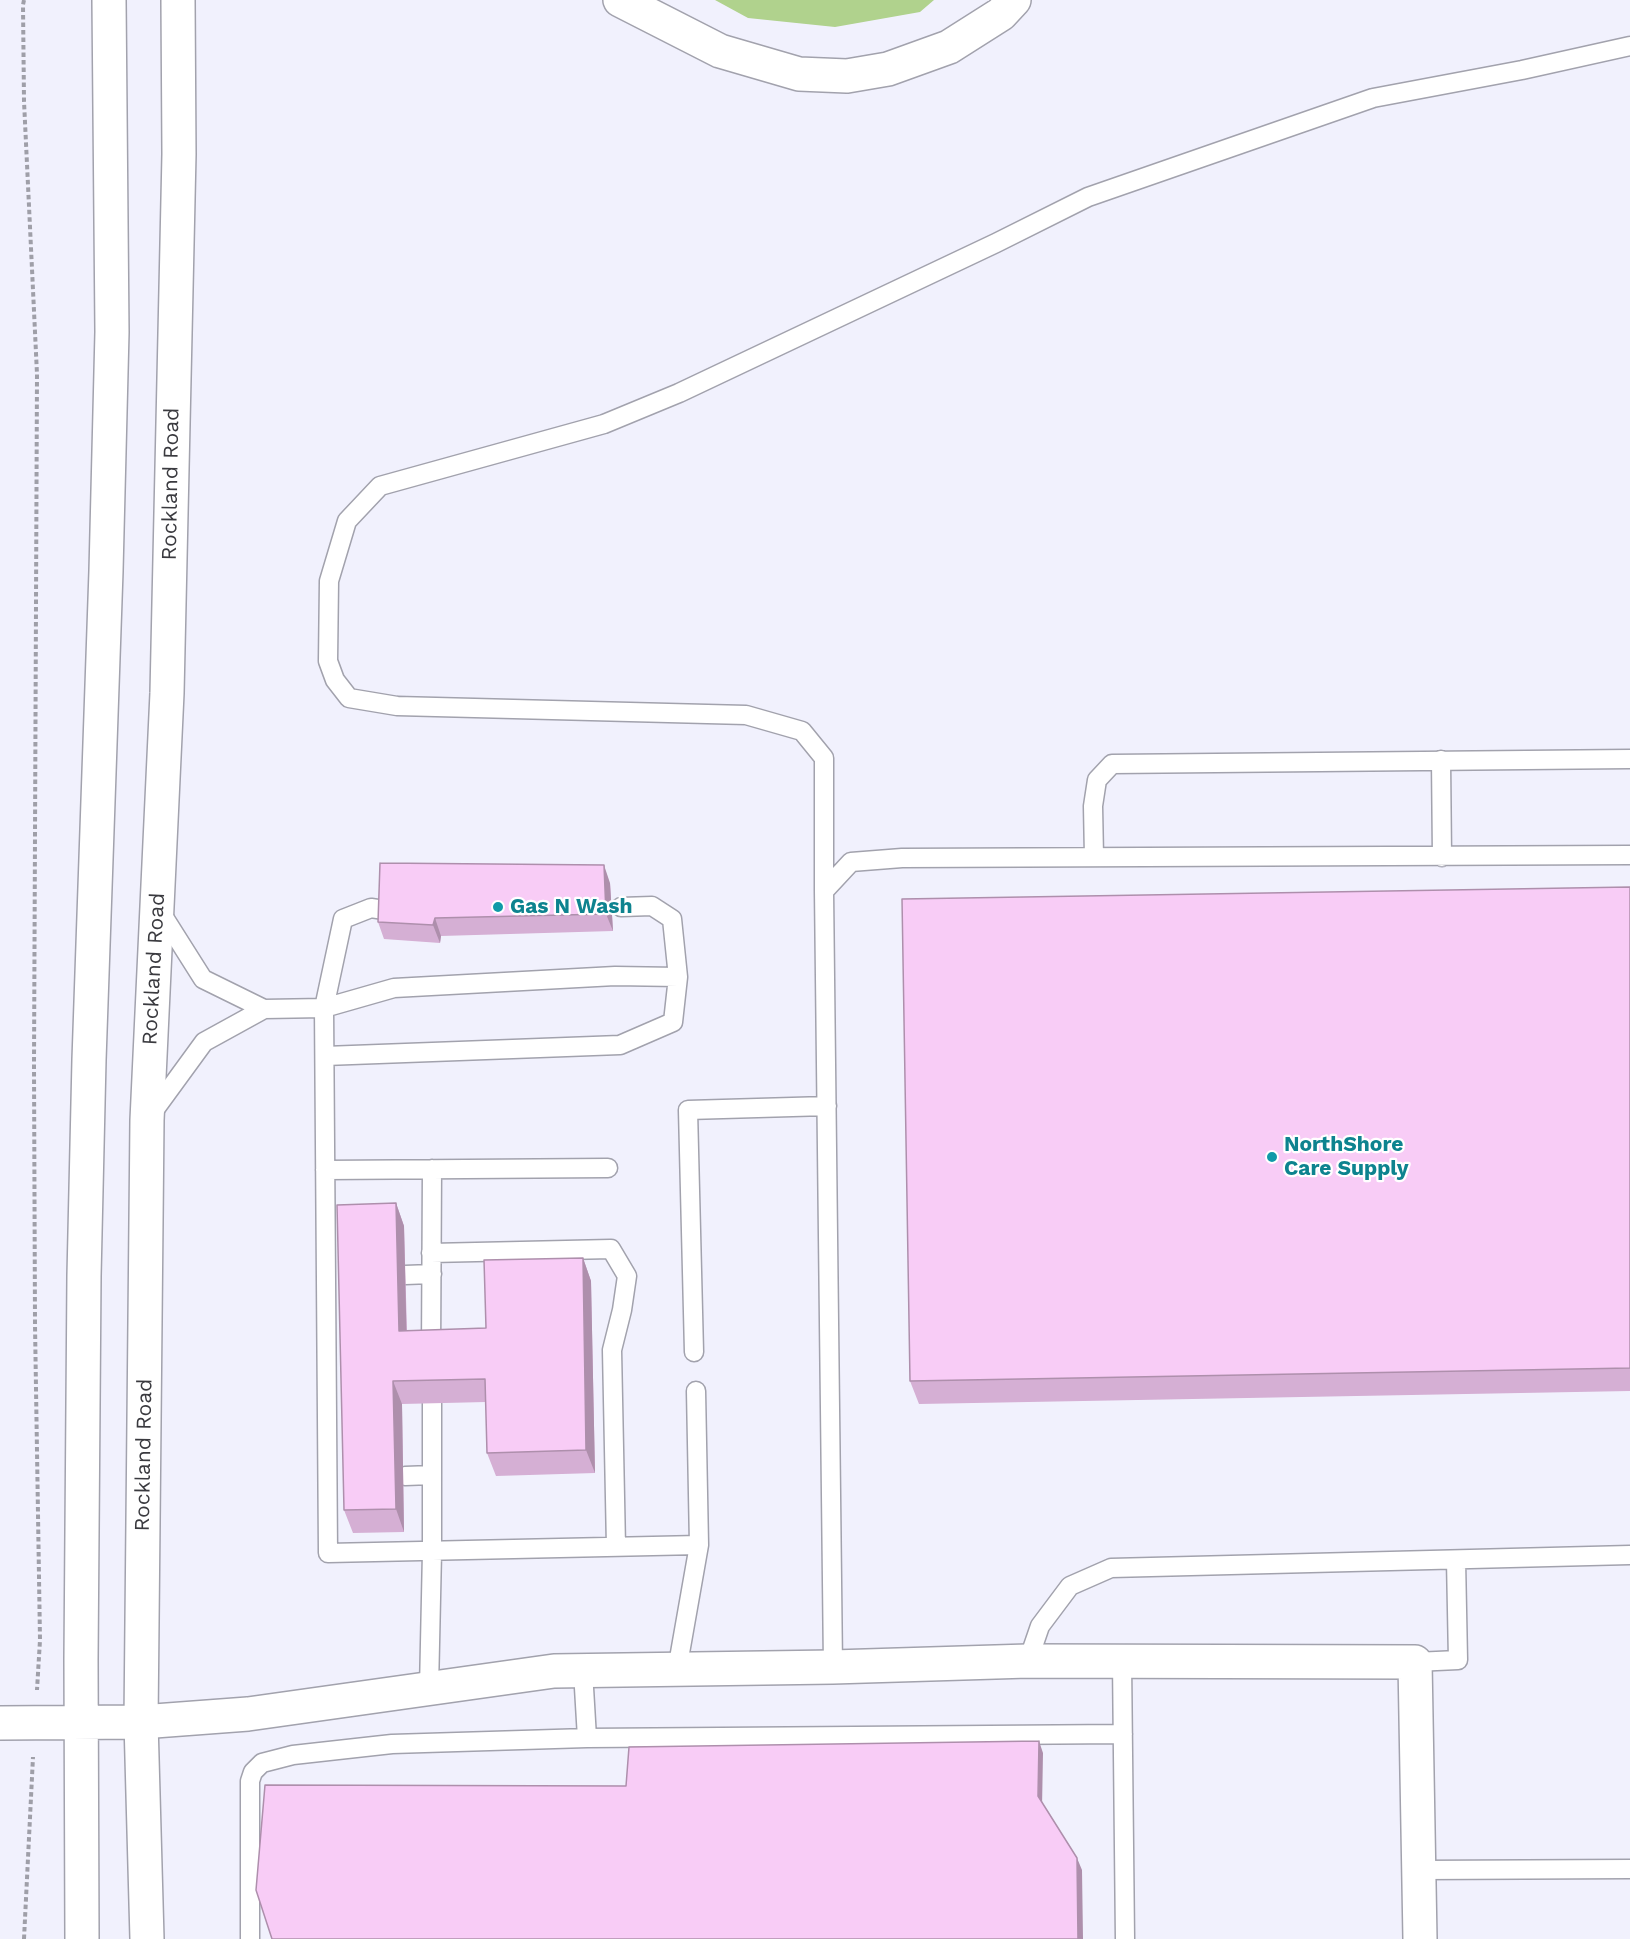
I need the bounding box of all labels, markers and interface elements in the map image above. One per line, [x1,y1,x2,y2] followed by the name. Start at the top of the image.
[157,407,185,561] street label: Rockland Road
[137,892,171,1046] street label: Rockland Road
[510,894,633,920] place label: Gas N Wash
[491,900,505,914] marker: Gas N Wash
[1284,1132,1409,1182] place label: NorthShore Care Supply
[1265,1150,1279,1164] marker: NorthShore Care Supply
[130,1378,158,1532] street label: Rockland Road

